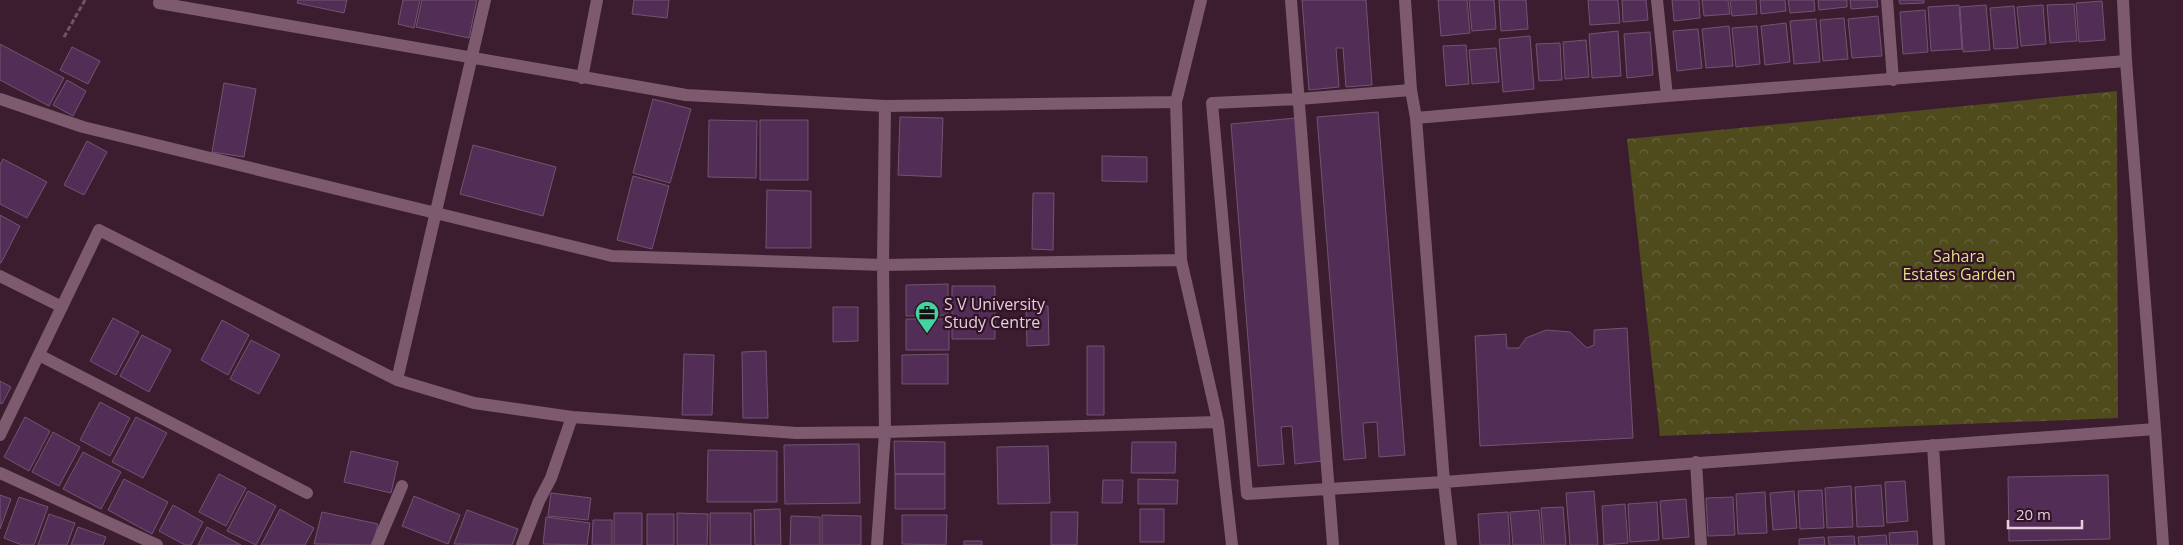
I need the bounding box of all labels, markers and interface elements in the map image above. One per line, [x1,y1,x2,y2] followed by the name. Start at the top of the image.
[1902,245,2016,285] park label: Sahara Estates Garden
[944,293,1046,333] place label: S V University Study Centre
[914,300,940,334] office icon: S V University Study Centre
[2008,498,2082,530] scale bar
[2016,504,2051,524] text: 20 m

